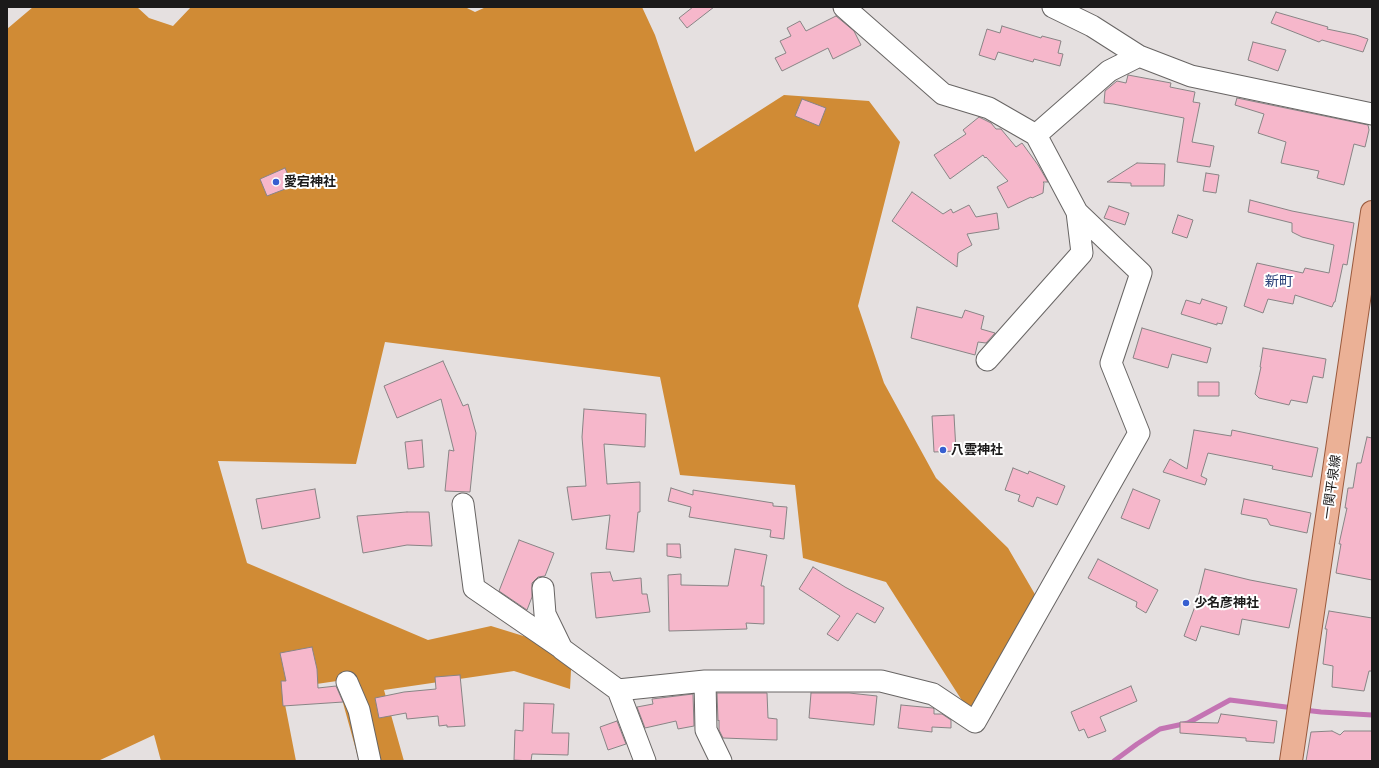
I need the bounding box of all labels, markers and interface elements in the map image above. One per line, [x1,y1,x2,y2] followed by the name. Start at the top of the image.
[284,174,336,190] place label: 愛宕神社
[271,177,281,187] marker: 愛宕神社
[1265,274,1293,290] district label: 新町
[951,442,1003,458] place label: 八雲神社
[938,445,948,455] marker: 八雲神社
[1320,454,1344,520] street label: 一関平泉線
[1194,595,1259,611] place label: 少名彦神社
[1181,598,1191,608] marker: 少名彦神社

